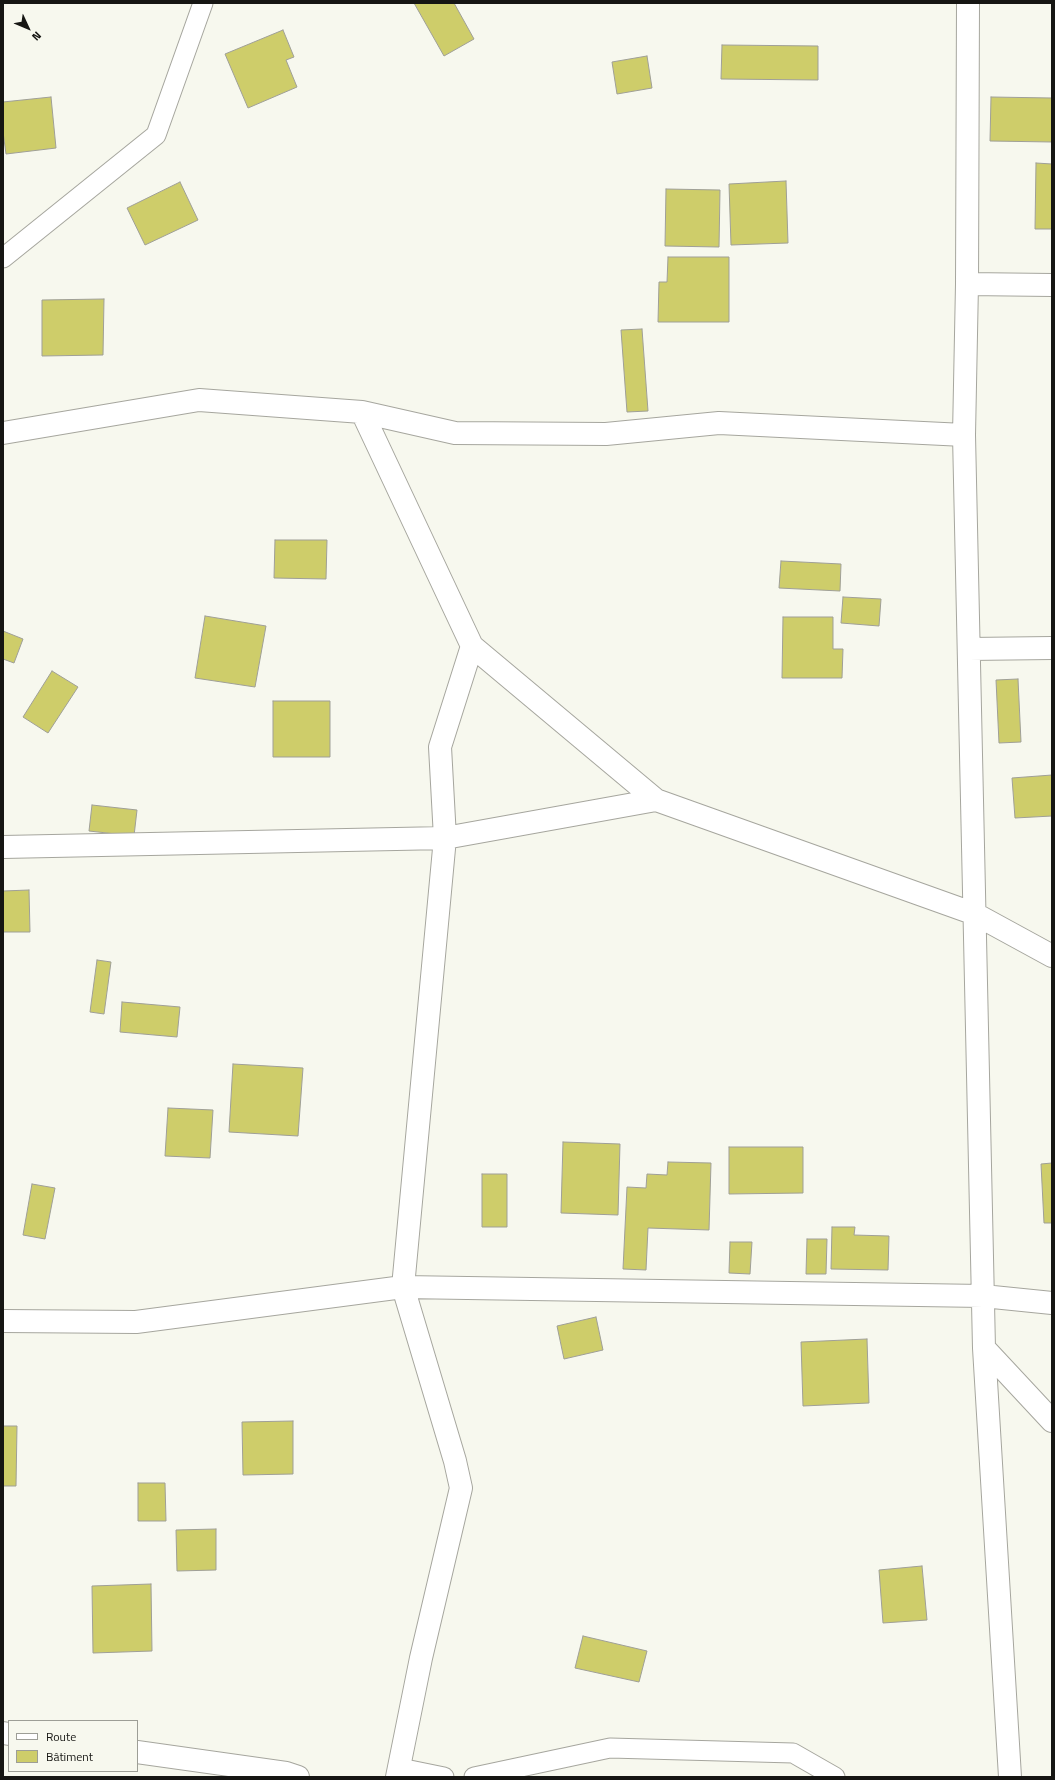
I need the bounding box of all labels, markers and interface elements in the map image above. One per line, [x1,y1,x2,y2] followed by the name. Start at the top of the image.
[8,8,48,48] north arrow
[28,28,45,45] text: N
[8,1720,138,1772] legend
[46,1727,76,1746] text: Route
[46,1747,93,1766] text: Bâtiment

